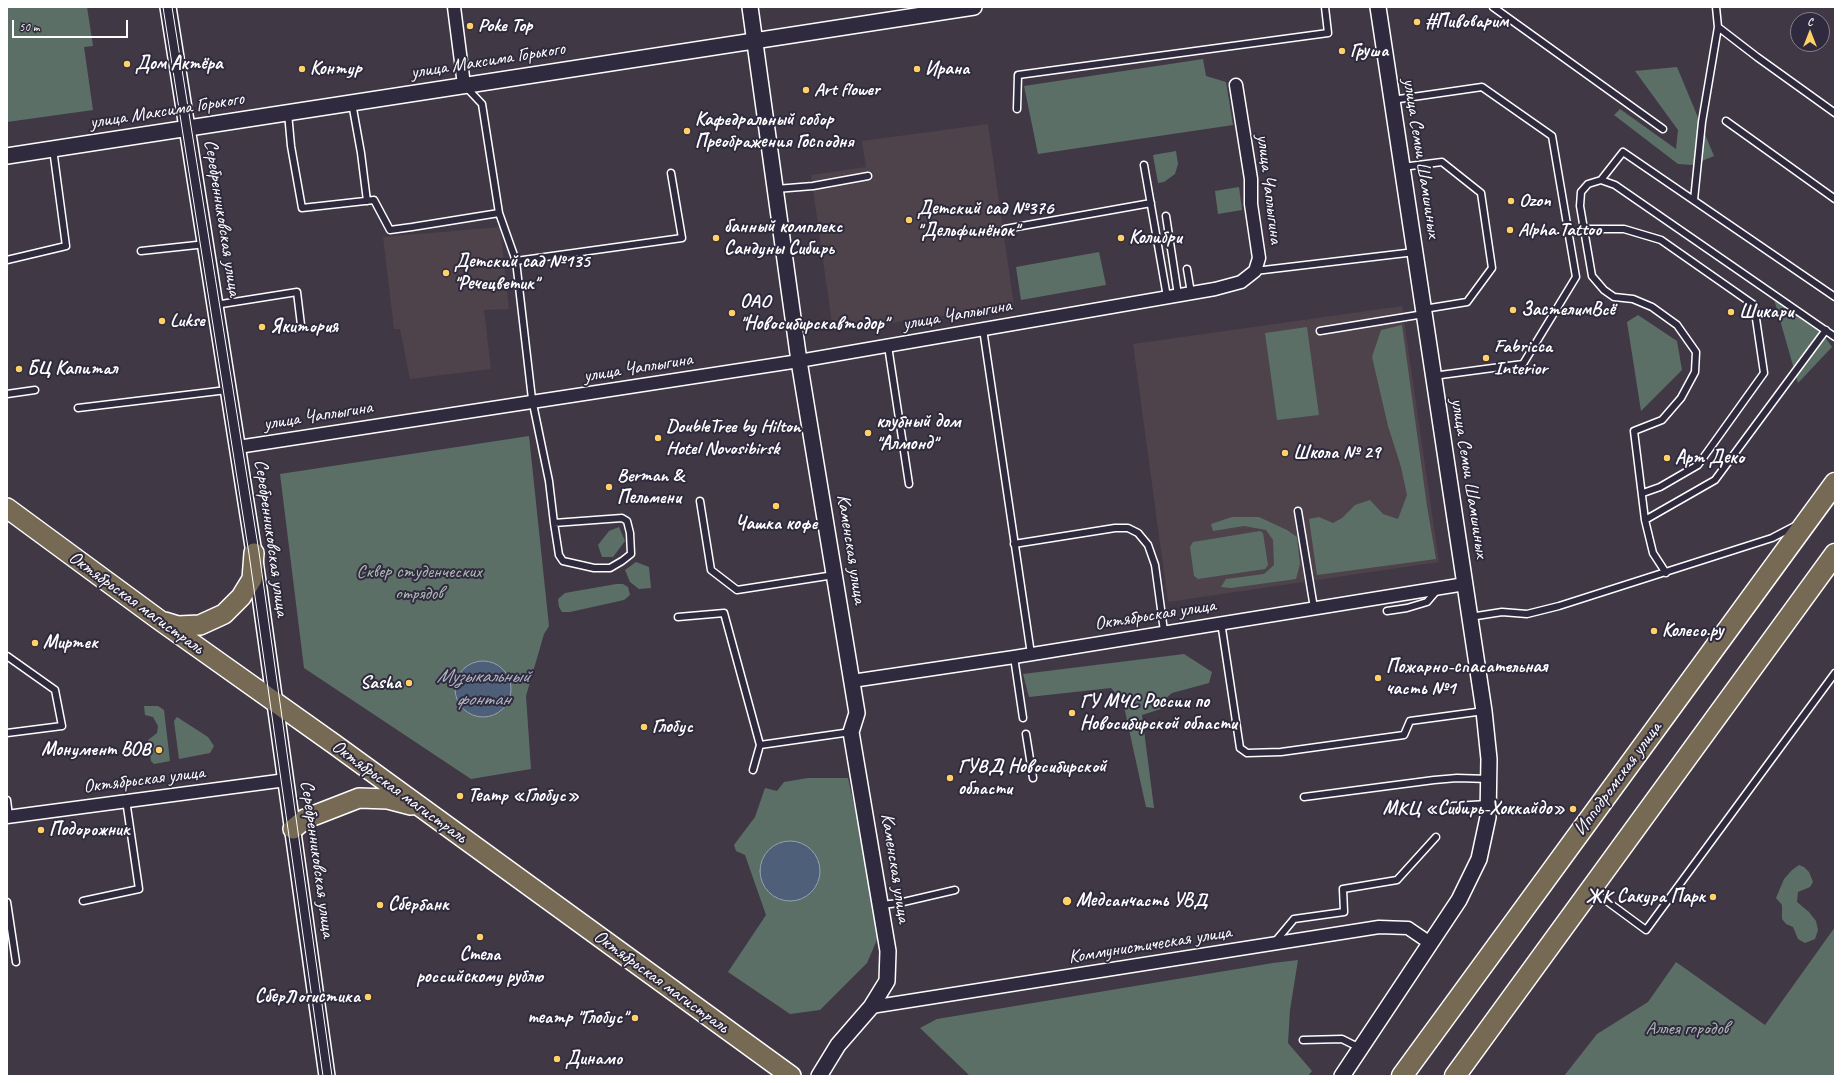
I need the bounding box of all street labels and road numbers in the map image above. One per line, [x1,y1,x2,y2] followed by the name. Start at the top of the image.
[409,38,567,84] street label: улица Максима Горького
[1397,77,1445,239] street label: улица Семьи Шамшиных
[88,88,246,134] street label: улица Максима Горького
[1251,133,1287,245] street label: улица Чаплыгина
[198,138,246,298] street label: Серебренниковская улица
[901,294,1013,336] street label: улица Чаплыгина
[582,348,694,388] street label: улица Чаплыгина
[262,396,374,436] street label: улица Чаплыгина
[1445,397,1493,559] street label: улица Семьи Шамшиных
[249,458,293,618] street label: Серебренниковская улица
[831,493,871,605] street label: Каменская улица
[64,546,208,660] street label: Октябрьская магистраль
[1093,594,1217,636] street label: Октябрьская улица
[1569,718,1667,840] street label: Ипподромская улица
[327,735,471,849] street label: Октябрьская магистраль
[82,761,206,799] street label: Октябрьская улица
[295,779,339,939] street label: Серебренниковская улица
[875,812,915,924] street label: Каменская улица
[1067,921,1233,969] street label: Коммунистическая улица
[589,925,733,1039] street label: Октябрьская магистраль

